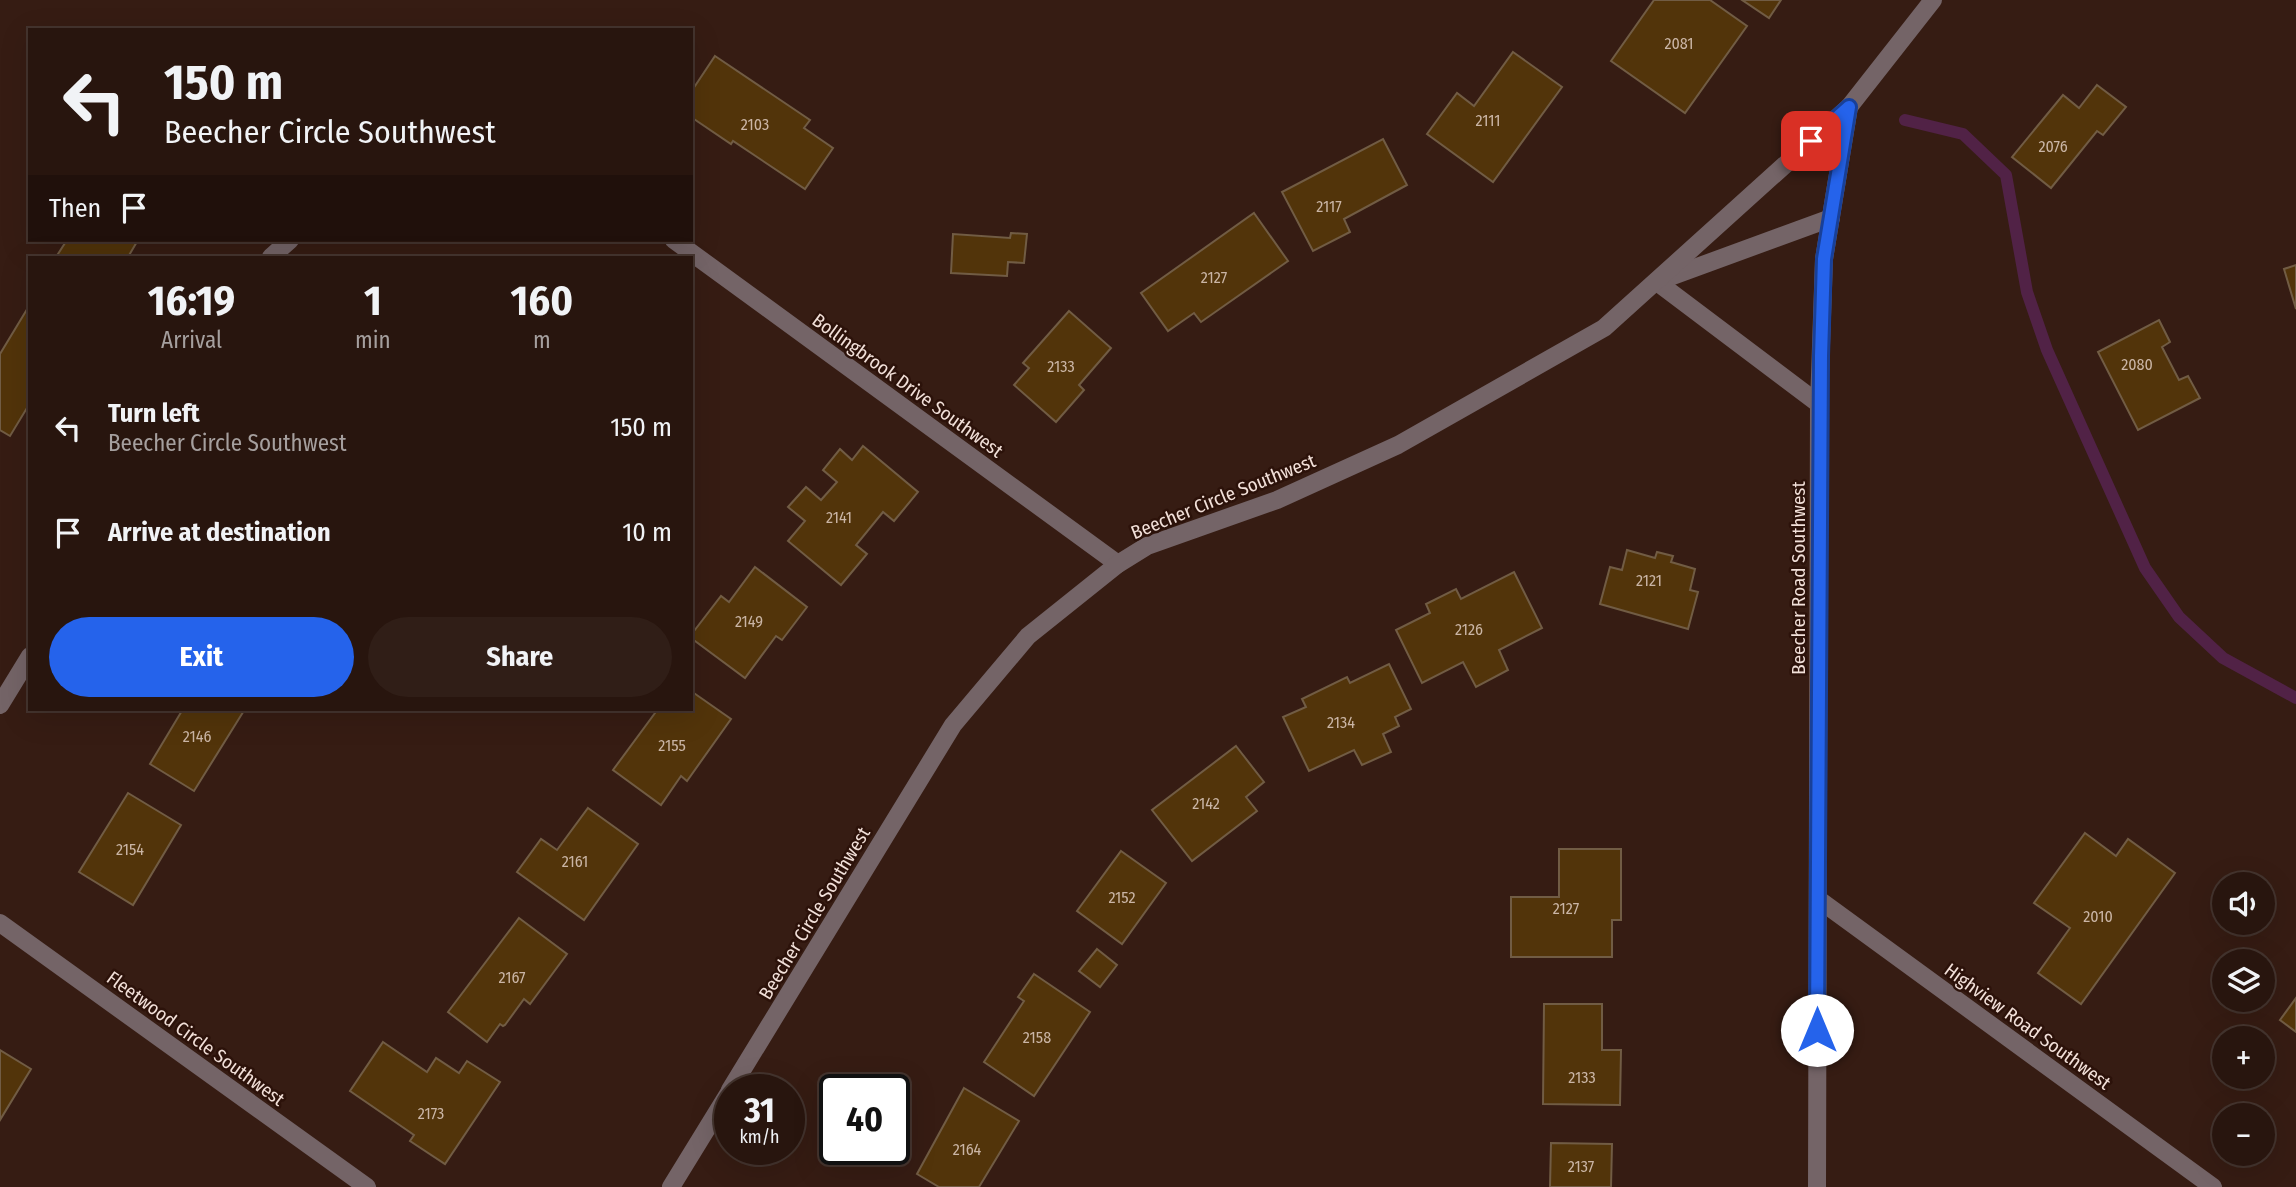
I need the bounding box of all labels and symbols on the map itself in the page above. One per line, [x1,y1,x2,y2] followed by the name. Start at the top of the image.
[1664,34,1694,53] house number: 2081
[1476,111,1500,130] house number: 2111
[1781,111,1841,171] pin
[741,115,769,134] house number: 2103
[2038,137,2068,156] house number: 2076
[1316,197,1342,216] house number: 2117
[1201,268,1228,287] house number: 2127
[808,308,1008,463] street label: Bollingbrook Drive Southwest
[2121,355,2153,374] house number: 2080
[1047,357,1075,376] house number: 2133
[1128,449,1320,544] street label: Beecher Circle Southwest
[1787,481,1810,675] street label: Beecher Road Southwest
[826,508,852,527] house number: 2141
[1636,571,1662,590] house number: 2121
[735,612,763,631] house number: 2149
[1455,620,1483,639] house number: 2126
[1327,713,1355,732] house number: 2134
[183,727,211,746] house number: 2146
[658,736,686,755] house number: 2155
[1192,794,1220,813] house number: 2142
[754,822,875,1004] street label: Beecher Circle Southwest
[116,840,144,859] house number: 2154
[562,852,588,871] house number: 2161
[1108,888,1136,907] house number: 2152
[1553,899,1580,918] house number: 2127
[2083,907,2113,926] house number: 2010
[1940,958,2116,1095] street label: Highview Road Southwest
[102,966,290,1111] street label: Fleetwood Circle Southwest
[498,968,526,987] house number: 2167
[1780,993,1854,1067] position arrow
[1023,1028,1051,1047] house number: 2158
[1568,1068,1596,1087] house number: 2133
[819,1074,910,1165] speed limit sign: 40
[418,1104,444,1123] house number: 2173
[953,1140,982,1159] house number: 2164
[1568,1157,1595,1176] house number: 2137

